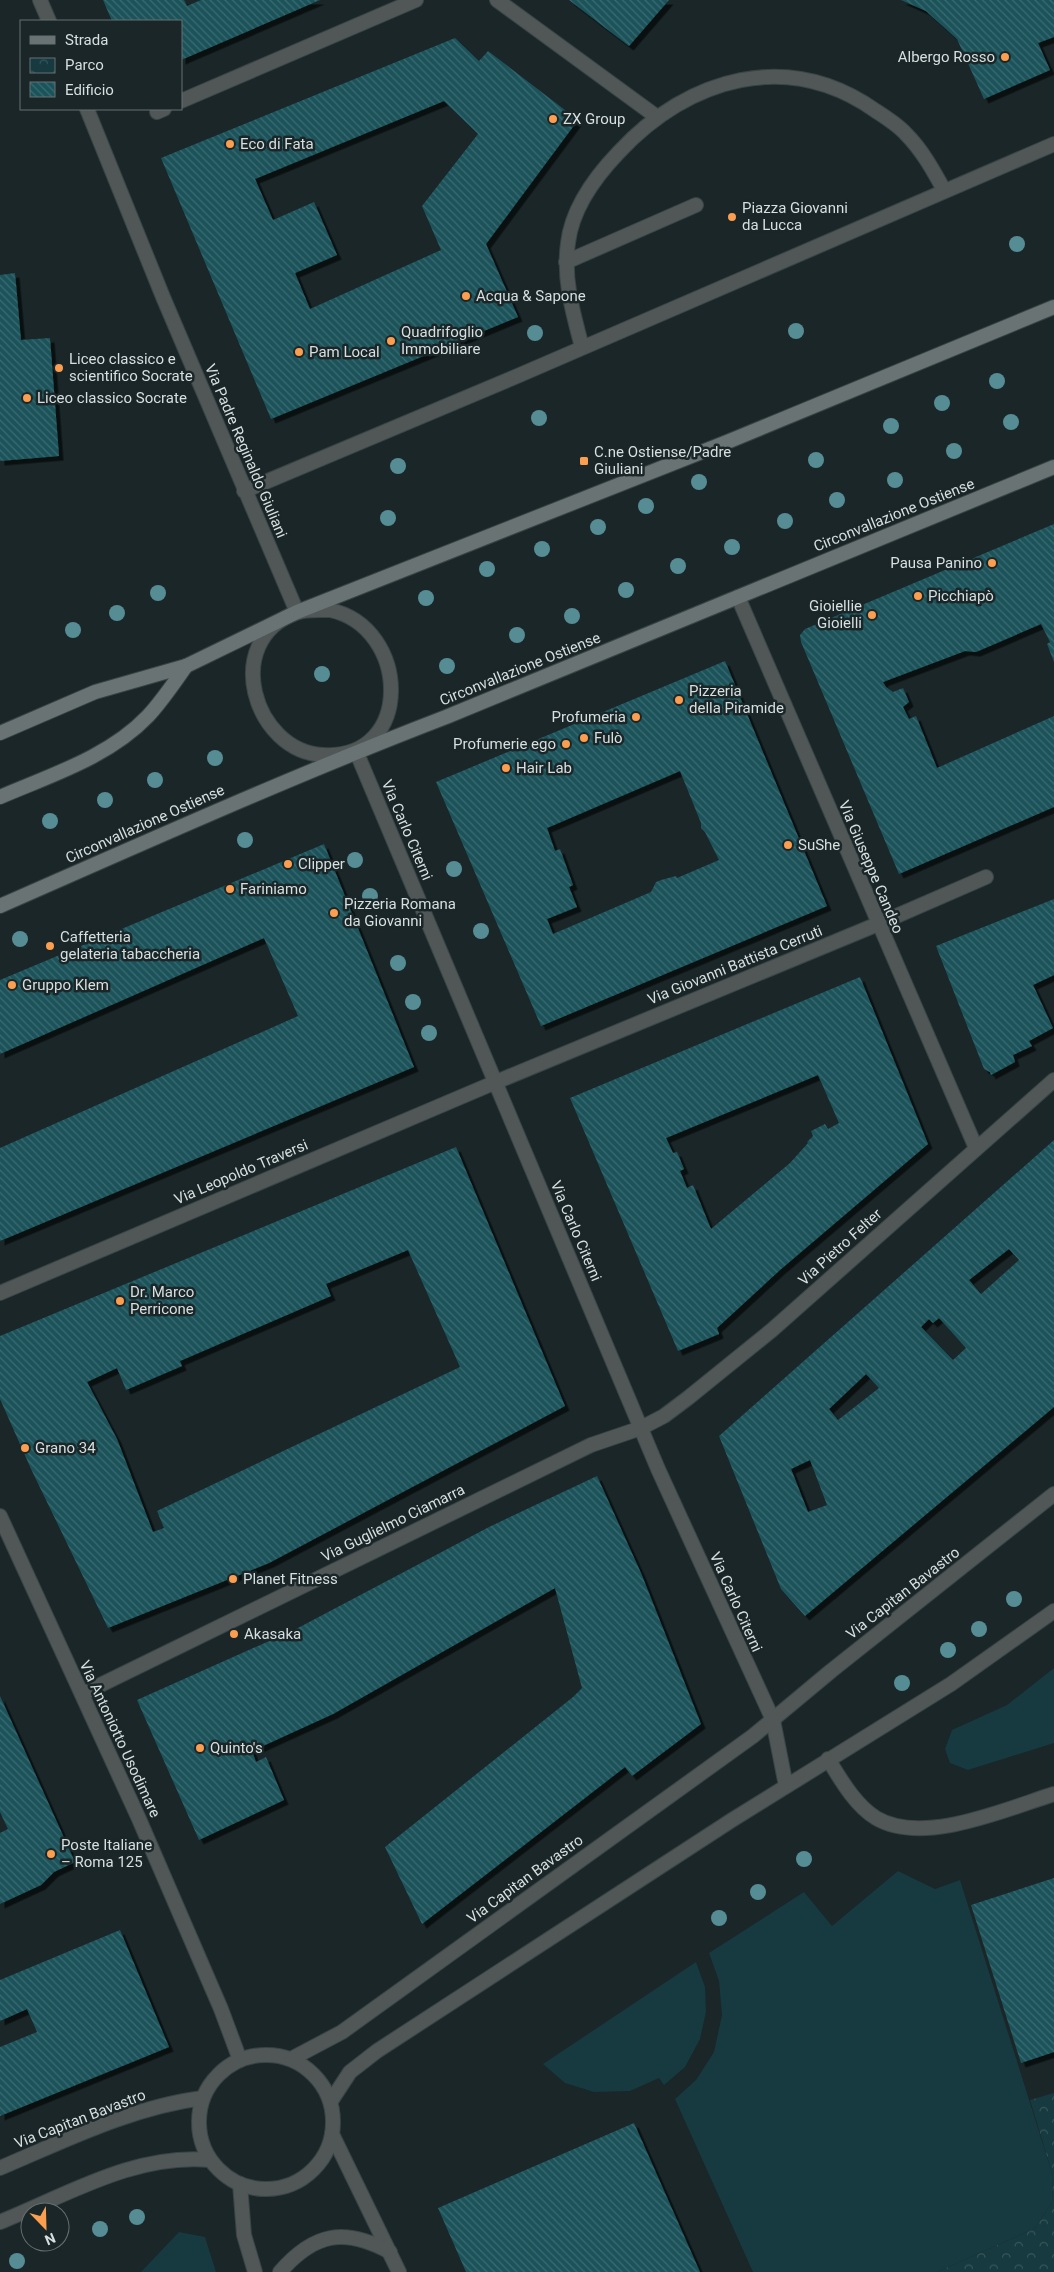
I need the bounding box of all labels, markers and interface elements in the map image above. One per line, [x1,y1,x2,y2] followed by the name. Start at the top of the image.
[20,20,182,110] legend
[65,31,108,49] text: Strada
[898,48,995,66] place label: Albergo Rosso
[999,51,1011,63] marker: Albergo Rosso
[65,56,104,74] text: Parco
[65,81,114,99] text: Edificio
[563,110,626,128] place label: ZX Group
[547,113,559,125] marker: ZX Group
[240,135,314,153] place label: Eco di Fata
[224,138,236,150] marker: Eco di Fata
[742,199,848,234] place label: Piazza Giovanni da Lucca
[726,211,738,223] marker: Piazza Giovanni da Lucca
[476,287,586,305] place label: Acqua & Sapone
[460,290,472,302] marker: Acqua & Sapone
[401,323,483,358] place label: Quadrifoglio Immobiliare
[385,335,397,347] marker: Quadrifoglio Immobiliare
[309,343,380,361] place label: Pam Local
[293,346,305,358] marker: Pam Local
[69,350,193,385] place label: Liceo classico e scientifico Socrate
[201,361,291,541] street label: Via Padre Reginaldo Giuliani
[53,362,65,374] marker: Liceo classico e scientifico Socrate
[37,389,187,407] place label: Liceo classico Socrate
[21,392,33,404] marker: Liceo classico Socrate
[594,443,731,478] place label: C.ne Ostiense/Padre Giuliani
[578,455,590,467] marker: C.ne Ostiense/Padre Giuliani
[811,474,977,556] street label: Circonvallazione Ostiense
[890,554,982,572] place label: Pausa Panino
[986,557,998,569] marker: Pausa Panino
[928,587,994,605] place label: Picchiapò
[912,590,924,602] marker: Picchiapò
[809,597,862,632] place label: Gioiellie Gioielli
[866,609,878,621] marker: Gioiellie Gioielli
[437,628,603,710] street label: Circonvallazione Ostiense
[689,682,784,717] place label: Pizzeria della Piramide
[673,694,685,706] marker: Pizzeria della Piramide
[552,708,626,726] place label: Profumeria
[630,711,642,723] marker: Profumeria
[594,729,623,747] place label: Fulò
[578,732,590,744] marker: Fulò
[453,735,556,753] place label: Profumerie ego
[560,738,572,750] marker: Profumerie ego
[516,759,572,777] place label: Hair Lab
[500,762,512,774] marker: Hair Lab
[378,777,436,883] street label: Via Carlo Citerni
[63,781,227,867] street label: Circonvallazione Ostiense
[835,798,907,936] street label: Via Giuseppe Candeo
[798,836,840,854] place label: SuShe
[782,839,794,851] marker: SuShe
[298,855,345,873] place label: Clipper
[282,858,294,870] marker: Clipper
[240,880,307,898] place label: Fariniamo
[224,883,236,895] marker: Fariniamo
[344,895,456,930] place label: Pizzeria Romana da Giovanni
[328,907,340,919] marker: Pizzeria Romana da Giovanni
[645,922,825,1008] street label: Via Giovanni Battista Cerruti
[60,928,200,963] place label: Caffetteria gelateria tabaccheria
[44,940,56,952] marker: Caffetteria gelateria tabaccheria
[22,976,109,994] place label: Gruppo Klem
[6,979,18,991] marker: Gruppo Klem
[171,1136,311,1208] street label: Via Leopoldo Traversi
[547,1178,605,1284] street label: Via Carlo Citerni
[795,1205,885,1289] street label: Via Pietro Felter
[130,1283,194,1318] place label: Dr. Marco Perricone
[114,1295,126,1307] marker: Dr. Marco Perricone
[35,1439,96,1457] place label: Grano 34
[19,1442,31,1454] marker: Grano 34
[318,1480,468,1566] street label: Via Guglielmo Ciamarra
[843,1543,963,1643] street label: Via Capitan Bavastro
[706,1549,766,1655] street label: Via Carlo Citerni
[243,1570,338,1588] place label: Planet Fitness
[227,1573,239,1585] marker: Planet Fitness
[244,1625,301,1643] place label: Akasaka
[228,1628,240,1640] marker: Akasaka
[76,1658,164,1820] street label: Via Antoniotto Usodimare
[210,1739,263,1757] place label: Quinto's
[194,1742,206,1754] marker: Quinto's
[463,1831,587,1927] street label: Via Capitan Bavastro
[61,1836,152,1871] place label: Poste Italiane – Roma 125
[45,1848,57,1860] marker: Poste Italiane – Roma 125
[12,2086,148,2152] street label: Via Capitan Bavastro
[20,2202,70,2252] north arrow
[42,2230,58,2248] text: N

